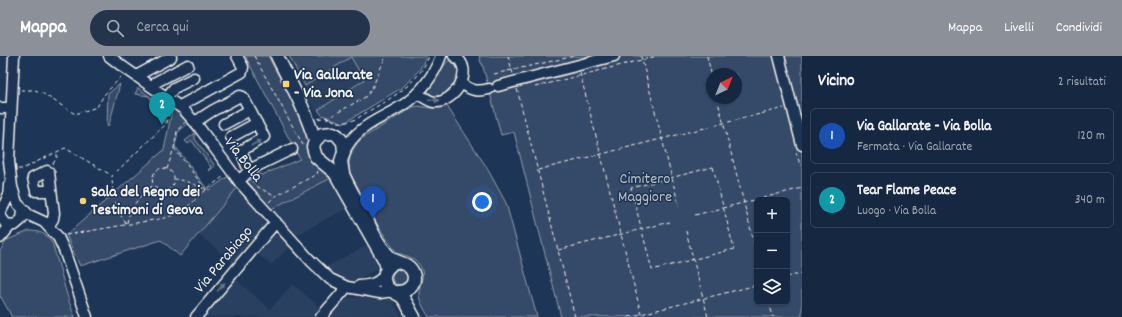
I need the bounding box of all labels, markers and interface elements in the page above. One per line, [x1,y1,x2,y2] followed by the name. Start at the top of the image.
[90,10,370,46] search box
[20,15,66,42] text: Mappa
[104,17,126,39] icon: search
[136,17,188,39] text: Cerca qui
[948,18,982,38] text: Mappa
[1004,18,1034,38] text: Livelli
[1056,18,1102,38] text: Condividi
[294,64,373,105] place label: Via Gallarate - Via Jona
[706,68,742,104] north arrow
[818,70,855,94] text: Vicino
[1058,73,1106,92] text: 2 risultati
[281,79,291,89] marker: Via Gallarate - Via Jona
[149,92,175,125] pin: 2
[427,97,440,103] one-way arrow
[857,116,991,138] text: Via Gallarate - Via Bolla
[831,127,833,146] text: 1
[1077,127,1105,146] text: 120 m
[218,133,268,188] street label: Via Bolla
[857,138,972,157] text: Fermata · Via Gallarate
[250,140,262,147] one-way arrow
[618,168,672,209] park label: Cimitero Maggiore
[857,180,956,202] text: Tear Flame Peace
[91,181,204,222] place label: Sala del Regno dei Testimoni di Geova
[360,186,386,219] pin: 1
[829,191,835,210] text: 2
[1075,191,1105,210] text: 340 m
[472,192,492,212] your location
[78,196,88,206] marker: Sala del Regno dei Testimoni di Geova
[754,197,790,305] map controls
[754,197,790,233] button: +
[857,202,936,221] text: Luogo · Via Bolla
[189,221,259,299] street label: Via Parabiago
[754,233,790,269] button: −
[754,269,790,305] button: layers
[217,282,226,293] one-way arrow

